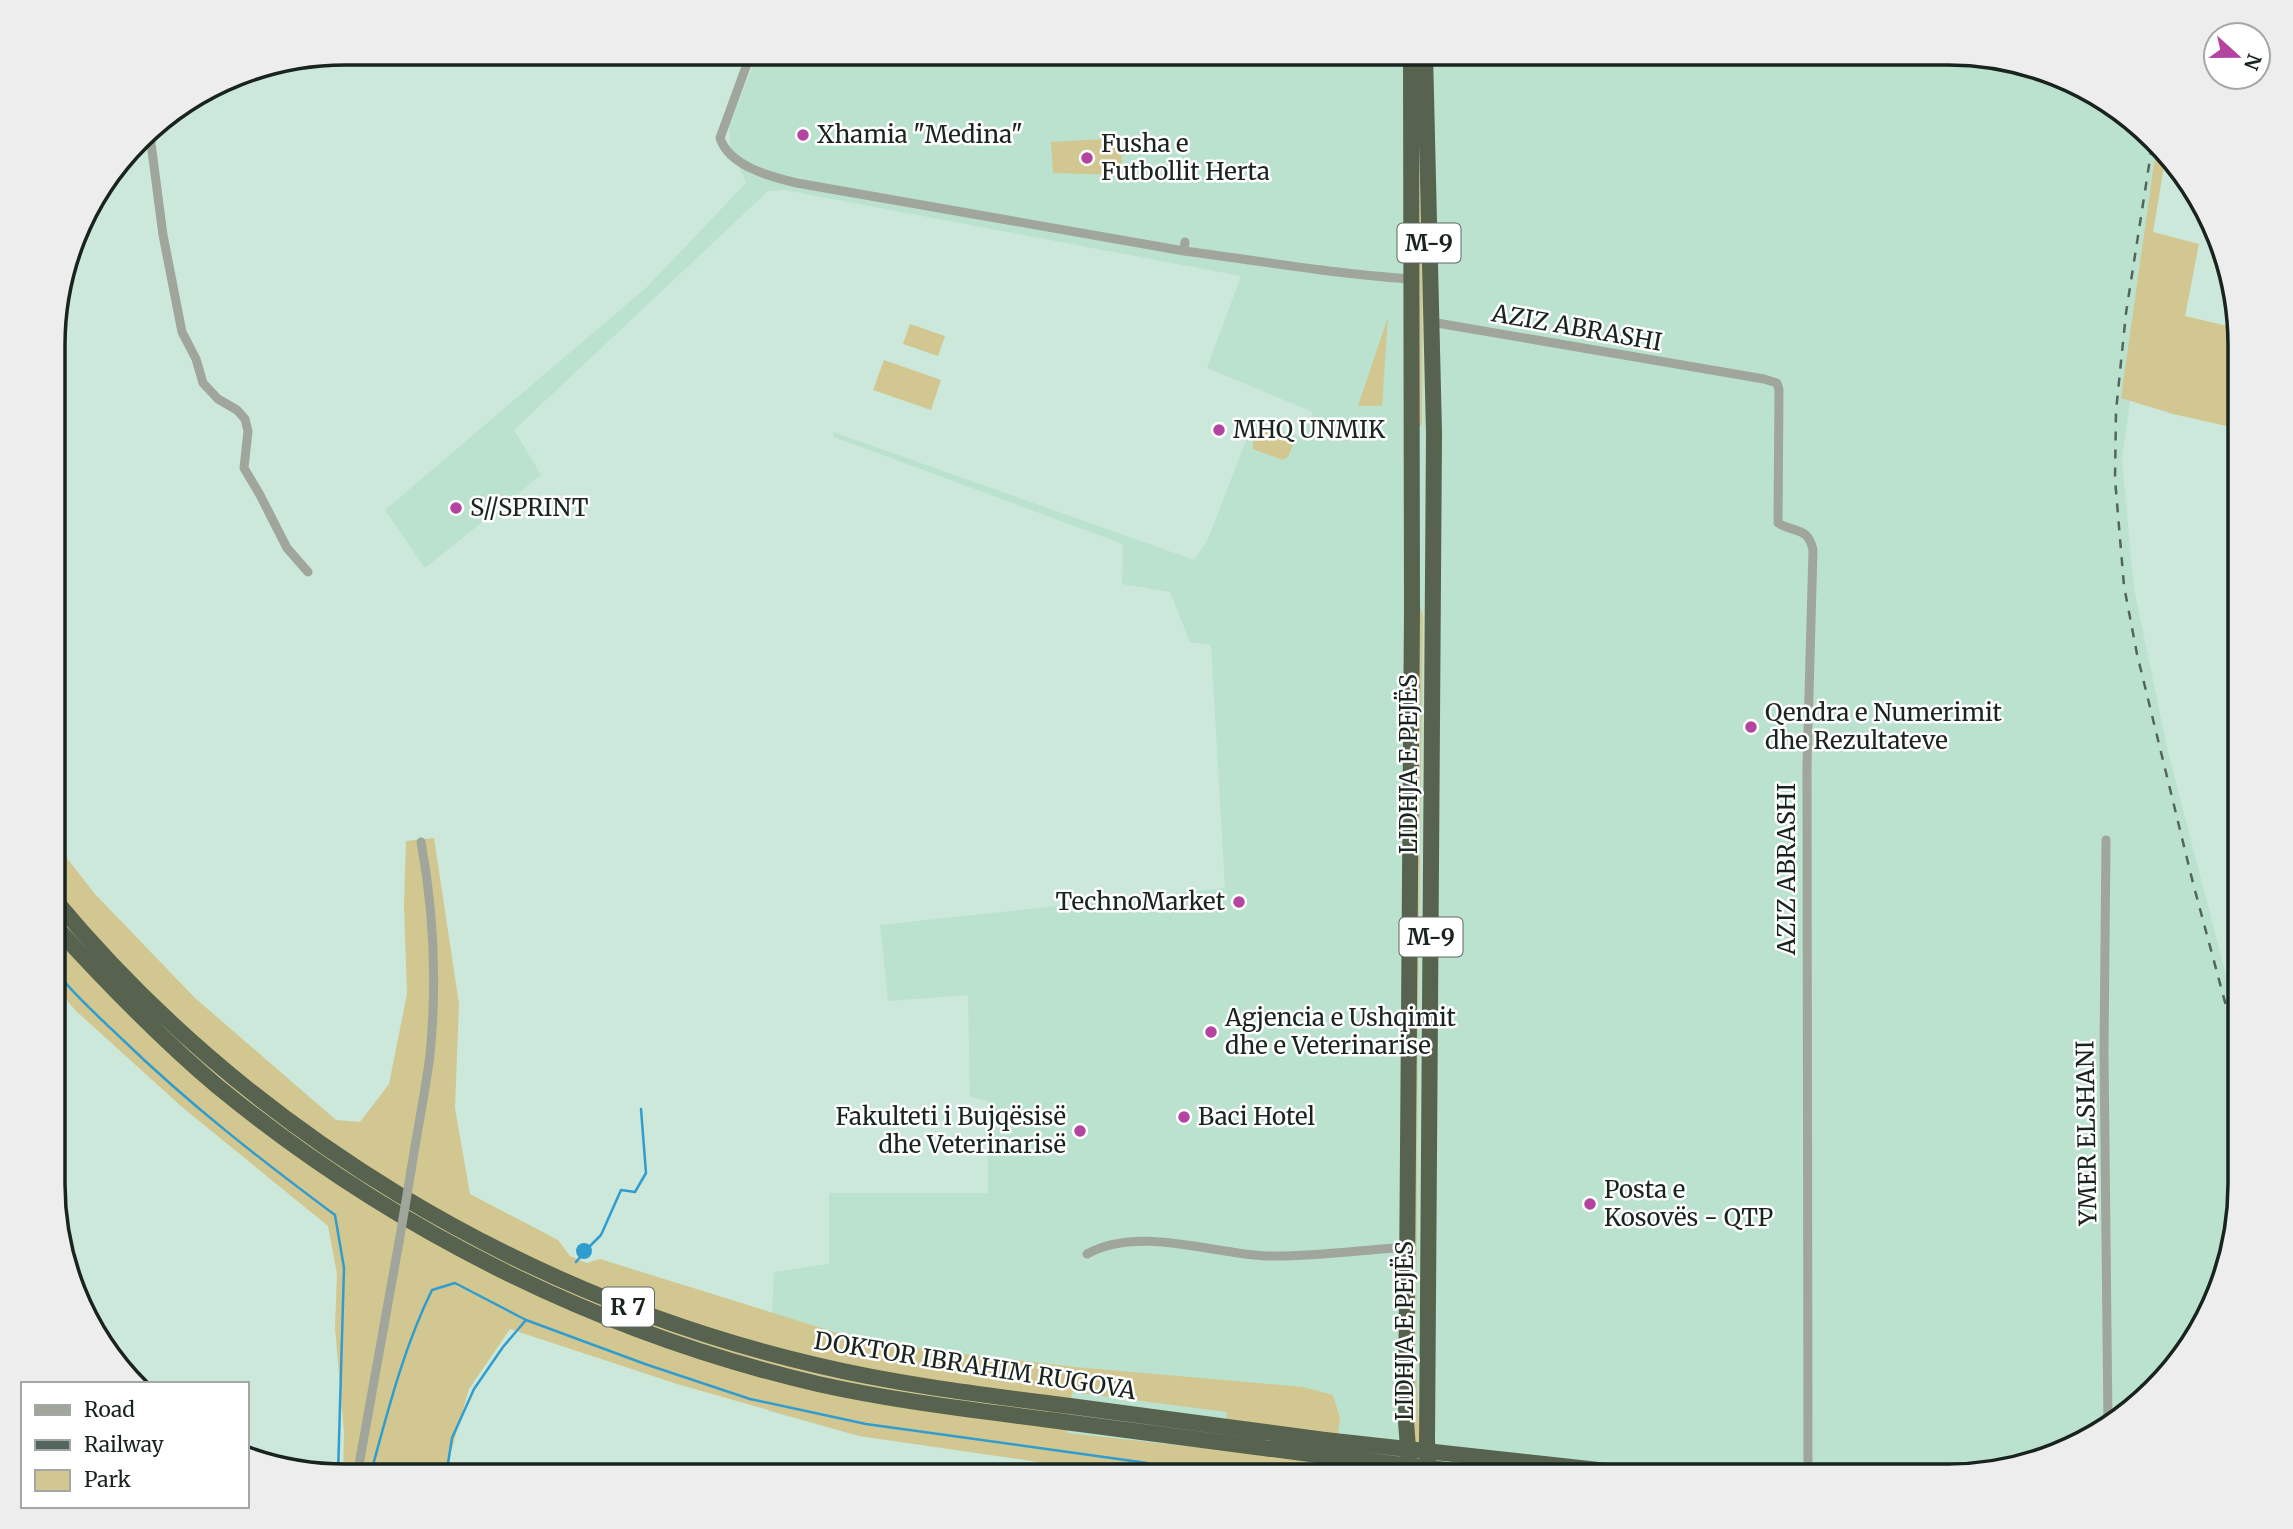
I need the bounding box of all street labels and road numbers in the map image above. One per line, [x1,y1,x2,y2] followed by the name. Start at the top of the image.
[1398,224,1460,262] road number: M-9
[1489,297,1665,358] street label: AZIZ ABRASHI
[1393,674,1424,854] street label: LIDHJA E PEJËS
[1771,783,1802,956] street label: AZIZ ABRASHI
[1400,918,1462,956] road number: M-9
[2069,1040,2104,1227] street label: YMER ELSHANI
[1389,1241,1420,1421] street label: LIDHJA E PEJËS
[602,1288,654,1326] road number: R 7
[812,1325,1139,1406] street label: DOKTOR IBRAHIM RUGOVA

